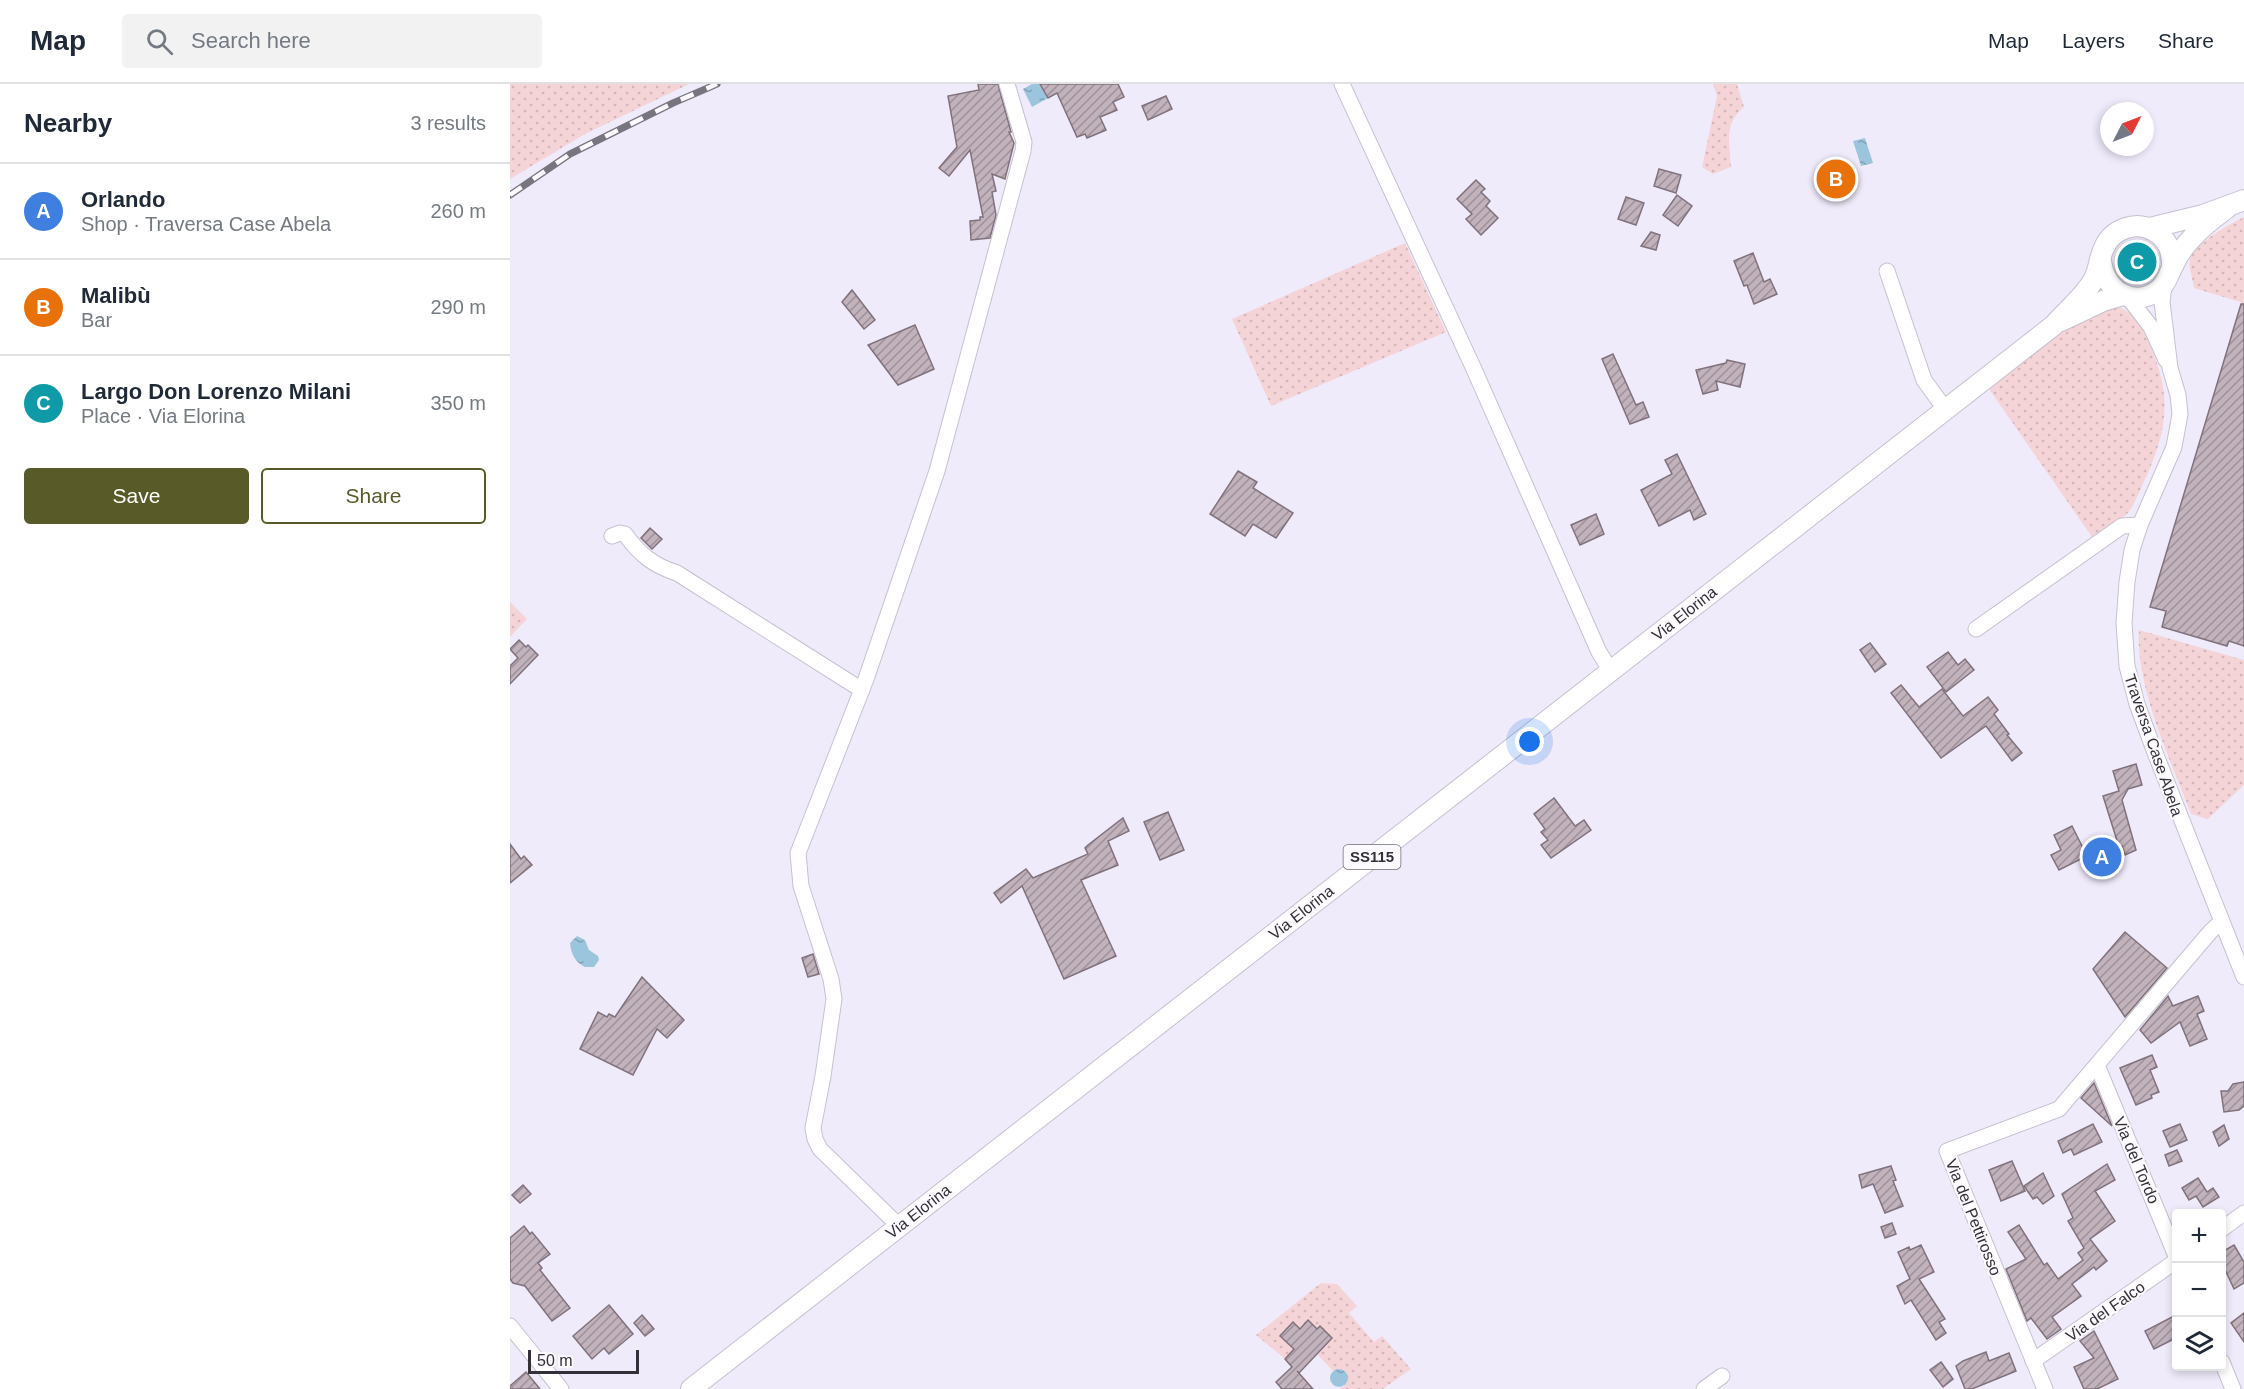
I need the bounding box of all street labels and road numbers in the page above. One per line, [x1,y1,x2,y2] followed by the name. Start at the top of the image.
[1649,583,1720,644] street label: Via Elorina
[2121,672,2186,818] street label: Traversa Case Abela
[1344,845,1400,869] road number: SS115
[1266,882,1337,943] street label: Via Elorina
[2111,1114,2163,1206] street label: Via del Tordo
[1942,1156,2005,1278] street label: Via del Pettirosso
[883,1181,954,1242] street label: Via Elorina
[2063,1278,2148,1345] street label: Via del Falco

